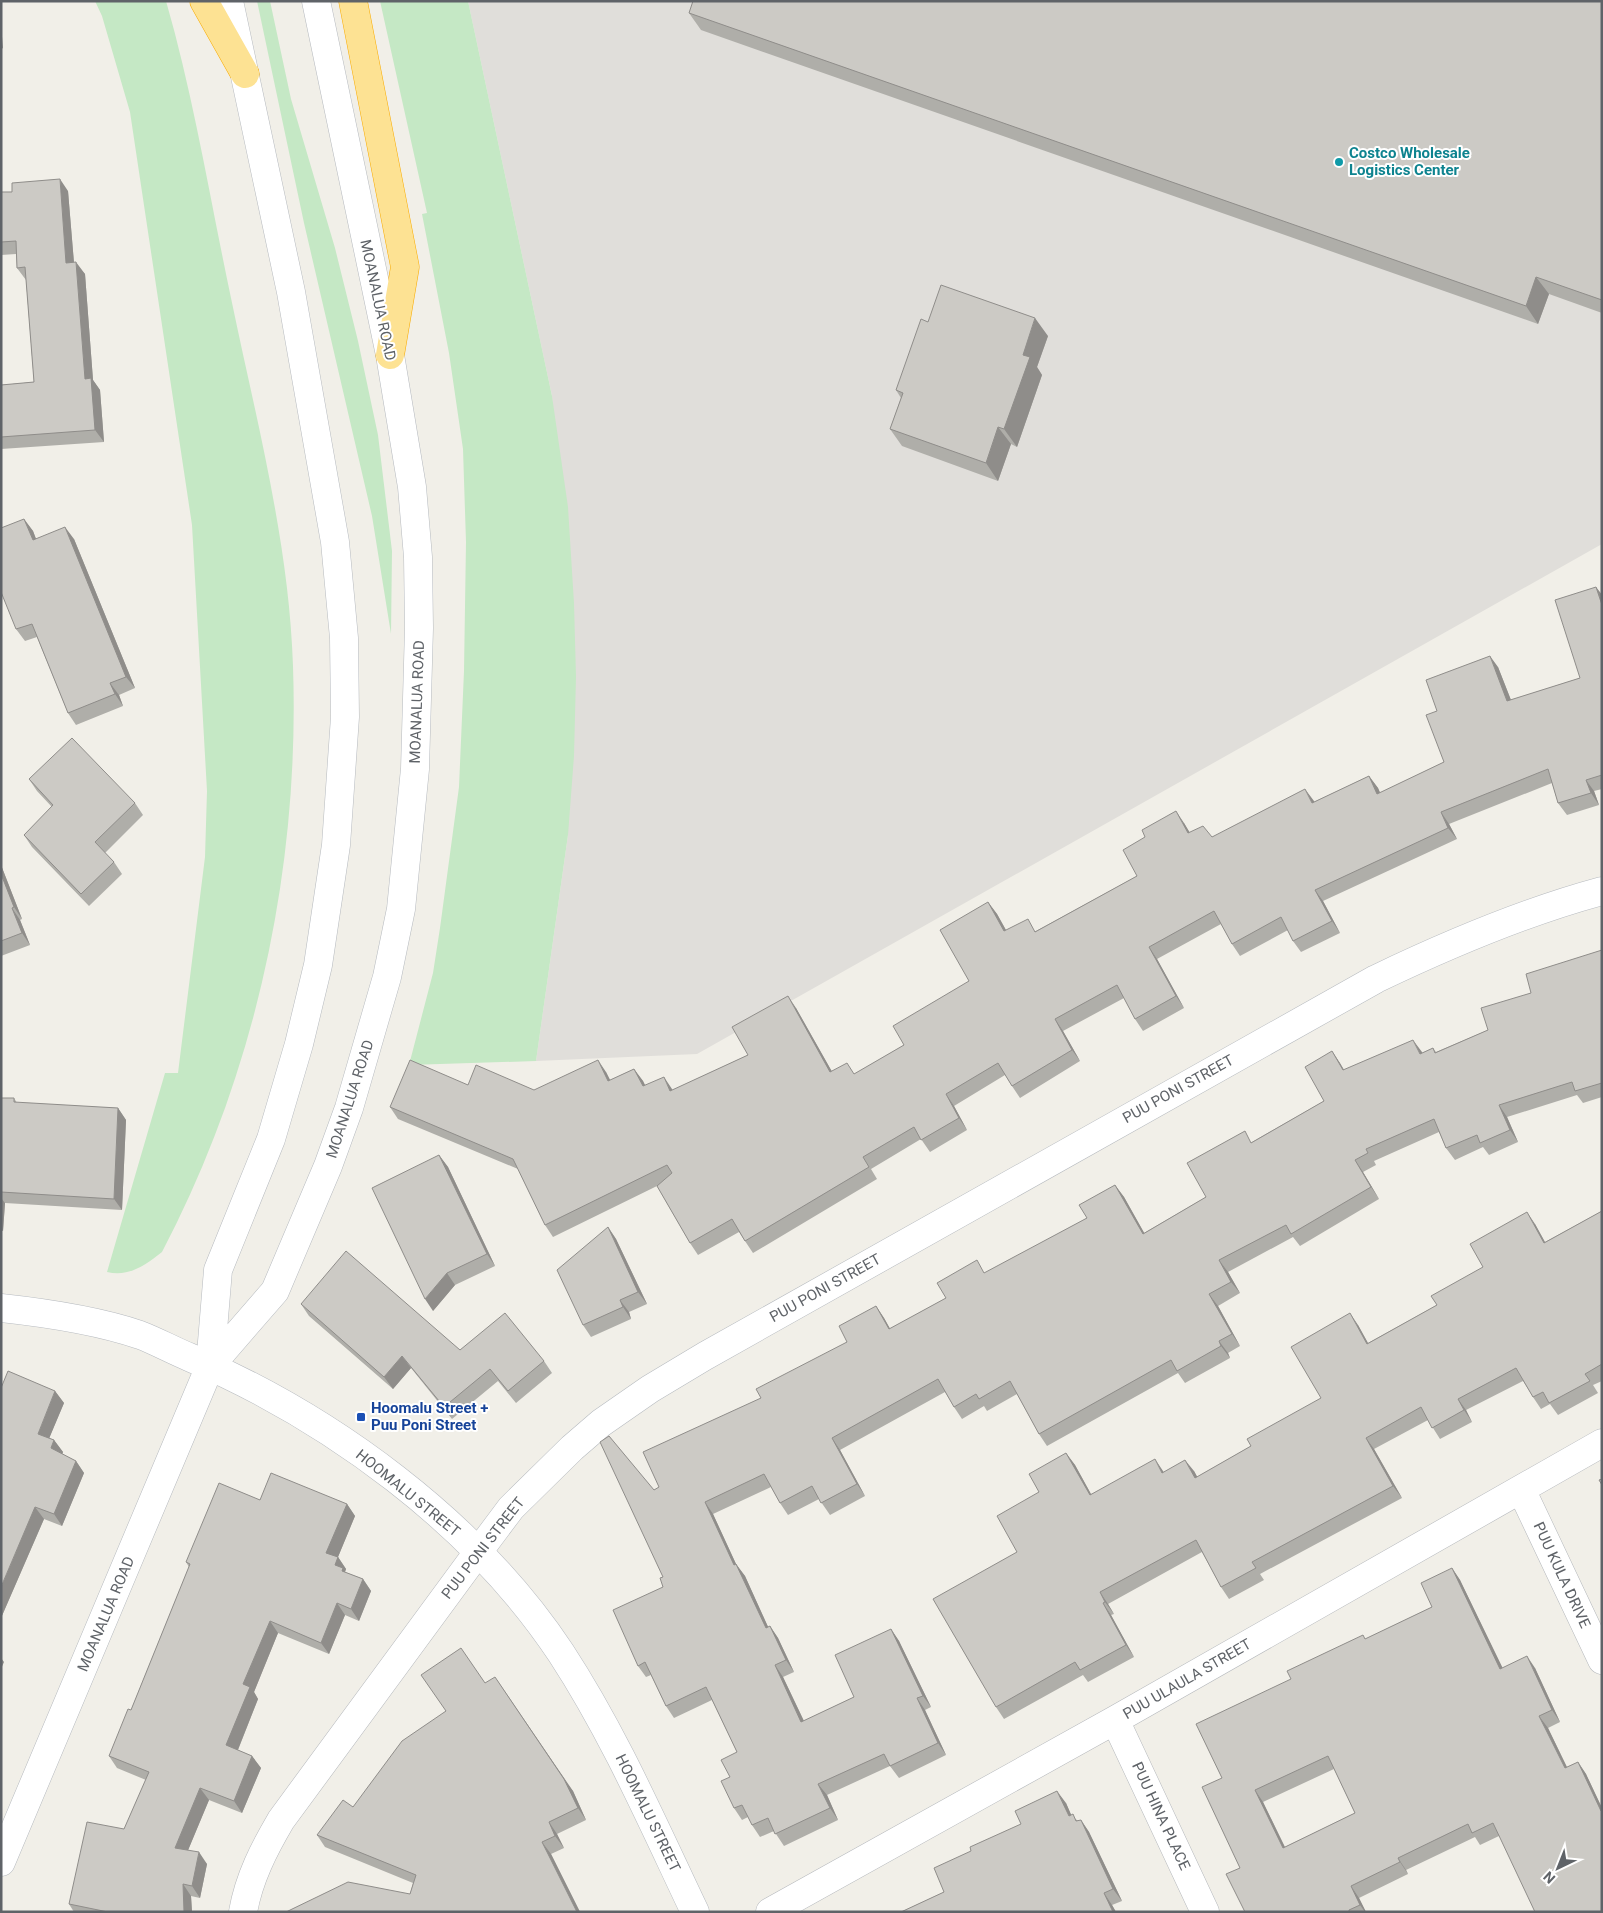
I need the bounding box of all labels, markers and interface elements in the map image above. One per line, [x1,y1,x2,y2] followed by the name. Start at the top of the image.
[1349,144,1470,179] place label: Costco Wholesale Logistics Center
[1333,156,1345,168] marker: Costco Wholesale Logistics Center
[356,238,400,362] street label: MOANALUA ROAD
[406,640,428,764] street label: MOANALUA ROAD
[322,1038,378,1160] street label: MOANALUA ROAD
[1119,1051,1237,1127] street label: PUU PONI STREET
[766,1250,884,1326] street label: PUU PONI STREET
[371,1399,489,1434] place label: Hoomalu Street + Puu Poni Street
[355,1411,367,1423] marker: Hoomalu Street + Puu Poni Street
[352,1445,464,1541] street label: HOOMALU STREET
[438,1493,528,1602] street label: PUU PONI STREET
[1530,1519,1595,1631] street label: PUU KULA DRIVE
[74,1554,138,1674] street label: MOANALUA ROAD
[1120,1635,1254,1723] street label: PUU ULAULA STREET
[612,1751,684,1875] street label: HOOMALU STREET
[1128,1759,1194,1873] street label: PUU HINA PLACE
[1533,1843,1583,1893] north arrow
[1540,1868,1558,1887] text: N

